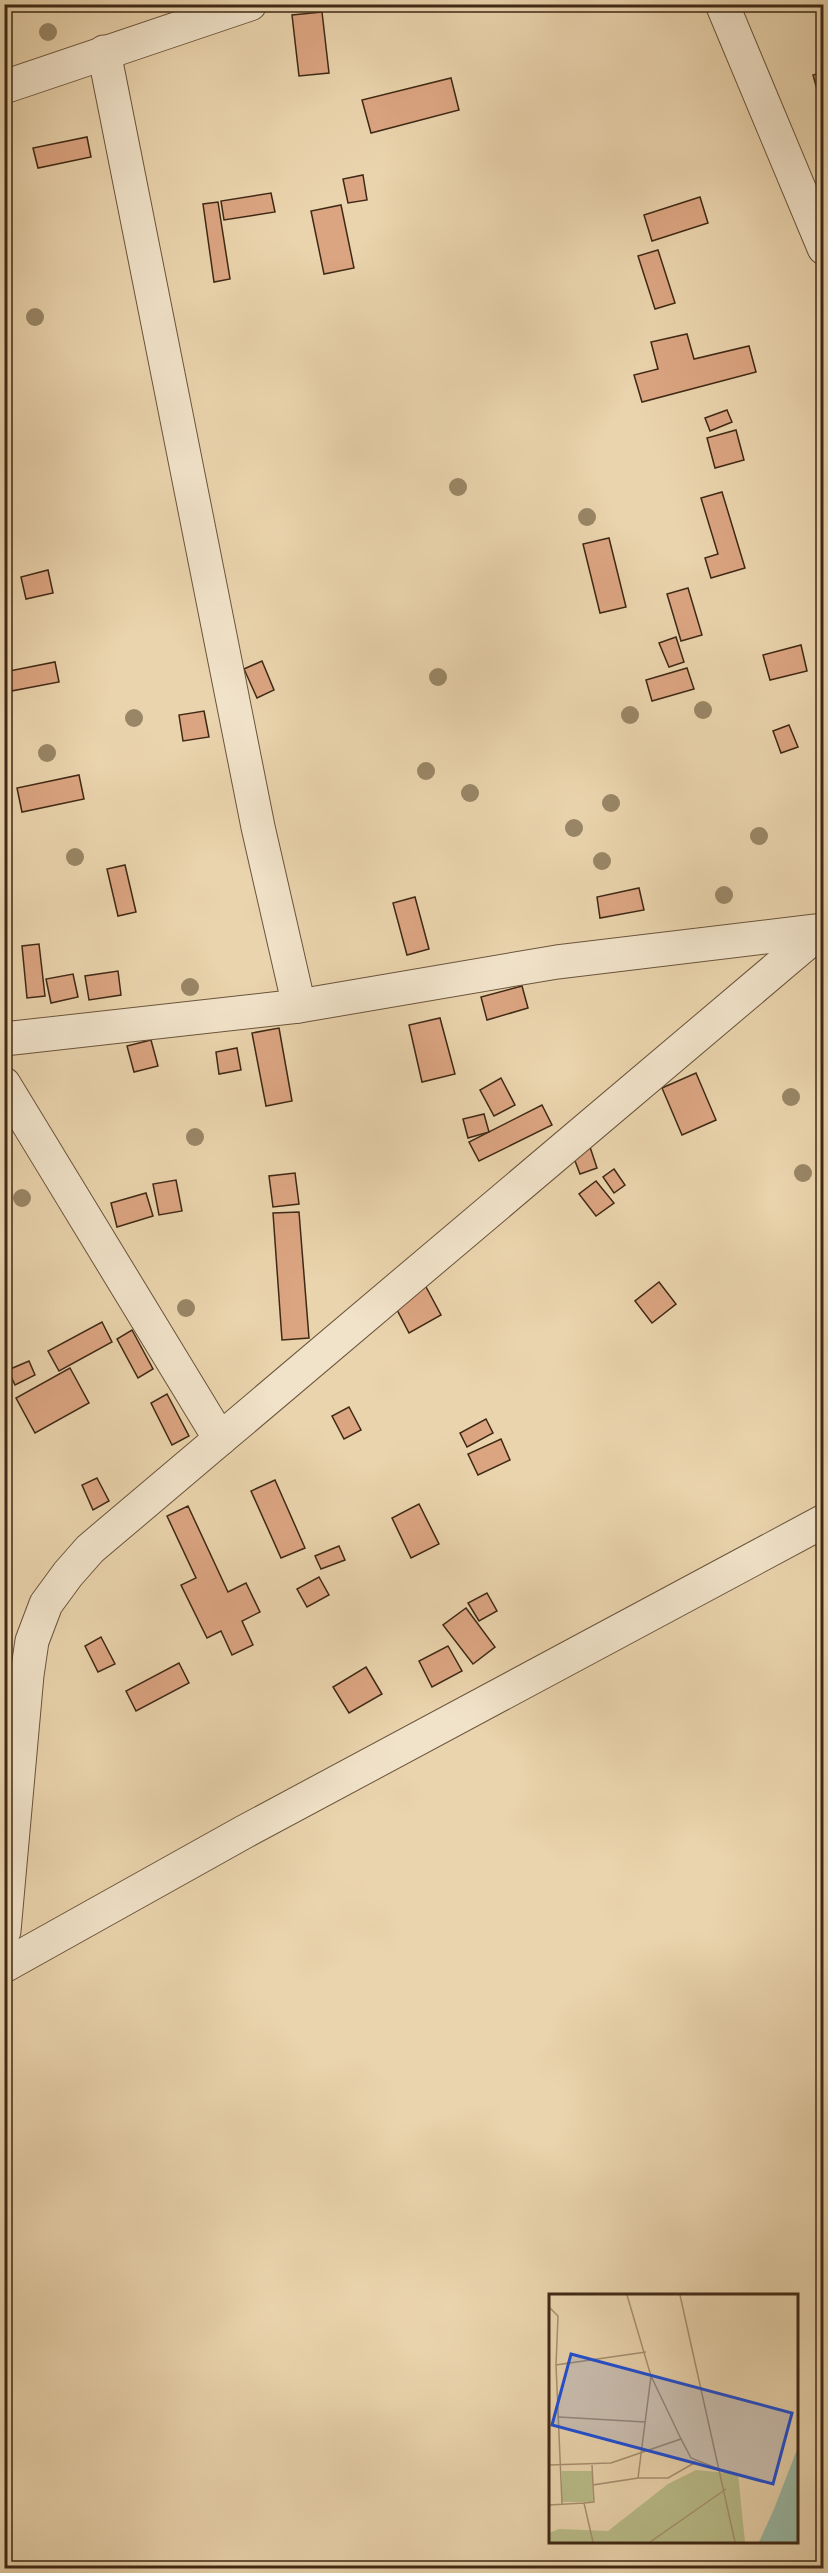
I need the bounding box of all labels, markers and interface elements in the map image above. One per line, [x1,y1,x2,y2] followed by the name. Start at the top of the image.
[549,2294,798,2543] inset map

